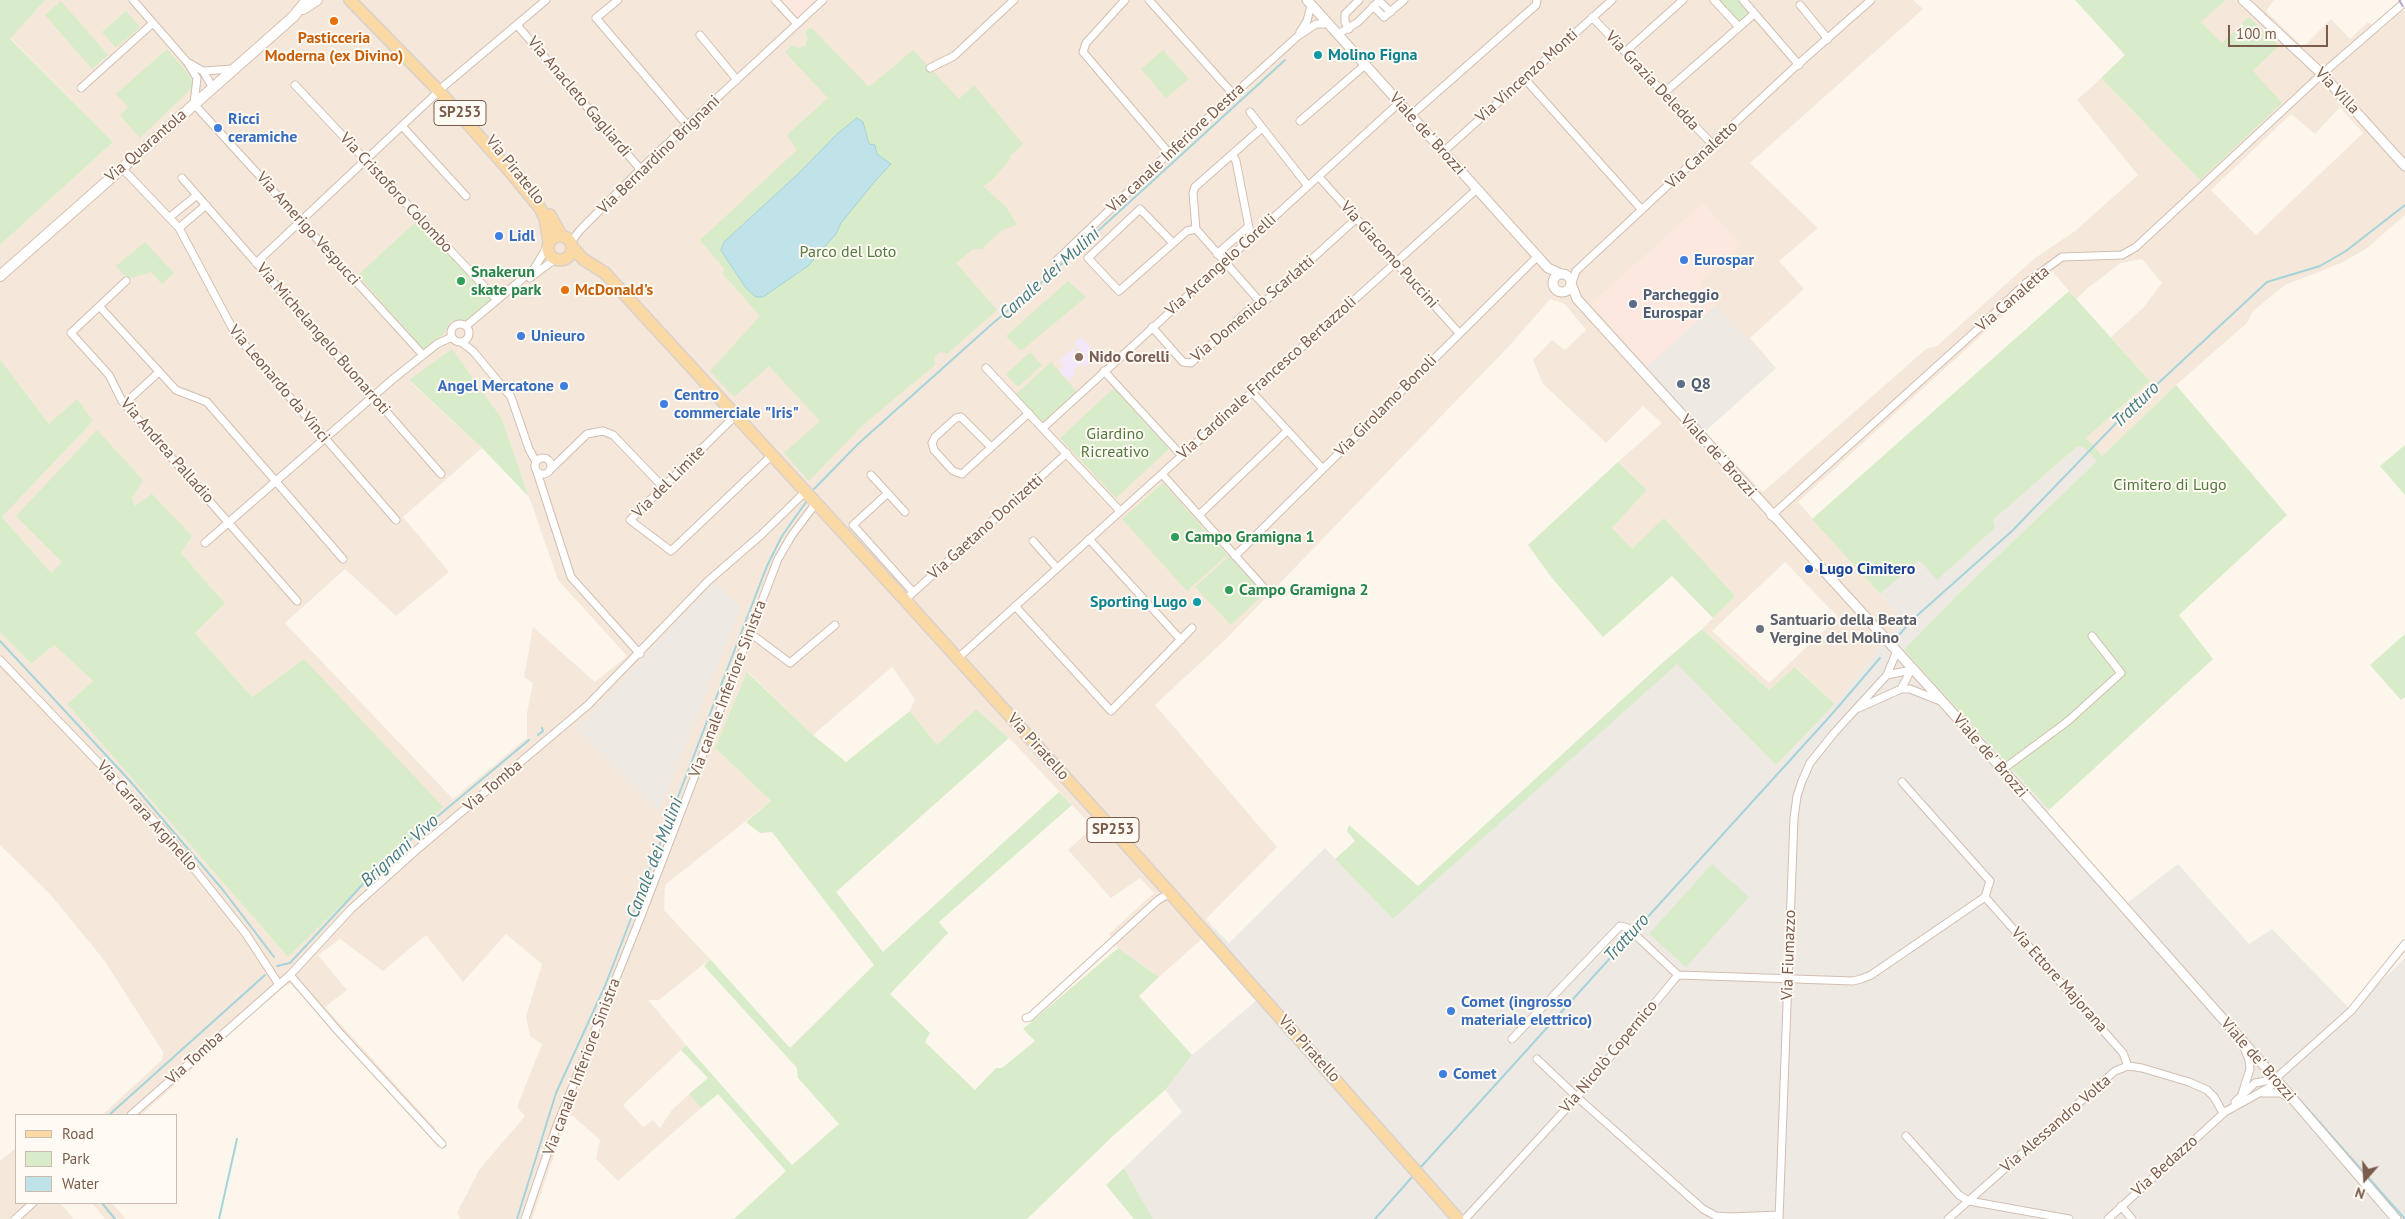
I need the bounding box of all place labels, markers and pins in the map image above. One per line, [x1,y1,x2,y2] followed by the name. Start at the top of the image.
[328,15,340,27] marker: Pasticceria Moderna (ex Divino)
[265,28,403,66] place label: Pasticceria Moderna (ex Divino)
[1328,45,1417,65] place label: Molino Figna
[1312,49,1324,61] marker: Molino Figna
[228,109,297,147] place label: Ricci ceramiche
[212,122,224,134] marker: Ricci ceramiche
[509,226,535,246] place label: Lidl
[493,230,505,242] marker: Lidl
[1694,250,1754,270] place label: Eurospar
[1678,254,1690,266] marker: Eurospar
[471,262,541,300] place label: Snakerun skate park
[455,275,467,287] marker: Snakerun skate park
[575,280,653,300] place label: McDonald's
[559,284,571,296] marker: McDonald's
[1643,285,1719,323] place label: Parcheggio Eurospar
[1627,298,1639,310] marker: Parcheggio Eurospar
[531,326,585,346] place label: Unieuro
[515,330,527,342] marker: Unieuro
[1089,347,1169,367] place label: Nido Corelli
[1073,351,1085,363] marker: Nido Corelli
[1691,374,1711,394] place label: Q8
[438,376,554,396] place label: Angel Mercatone
[1675,378,1687,390] marker: Q8
[558,380,570,392] marker: Angel Mercatone
[674,385,799,423] place label: Centro commerciale "Iris"
[658,398,670,410] marker: Centro commerciale "Iris"
[1185,527,1315,547] place label: Campo Gramigna 1
[1169,531,1181,543] marker: Campo Gramigna 1
[1819,559,1915,579] place label: Lugo Cimitero
[1803,563,1815,575] marker: Lugo Cimitero
[1239,580,1369,600] place label: Campo Gramigna 2
[1223,584,1235,596] marker: Campo Gramigna 2
[1090,592,1187,612] place label: Sporting Lugo
[1191,596,1203,608] marker: Sporting Lugo
[1770,610,1917,648] place label: Santuario della Beata Vergine del Molino
[1754,623,1766,635] marker: Santuario della Beata Vergine del Molino
[1461,992,1592,1030] place label: Comet (ingrosso materiale elettrico)
[1445,1005,1457,1017] marker: Comet (ingrosso materiale elettrico)
[1453,1064,1497,1084] place label: Comet
[1437,1068,1449,1080] marker: Comet

